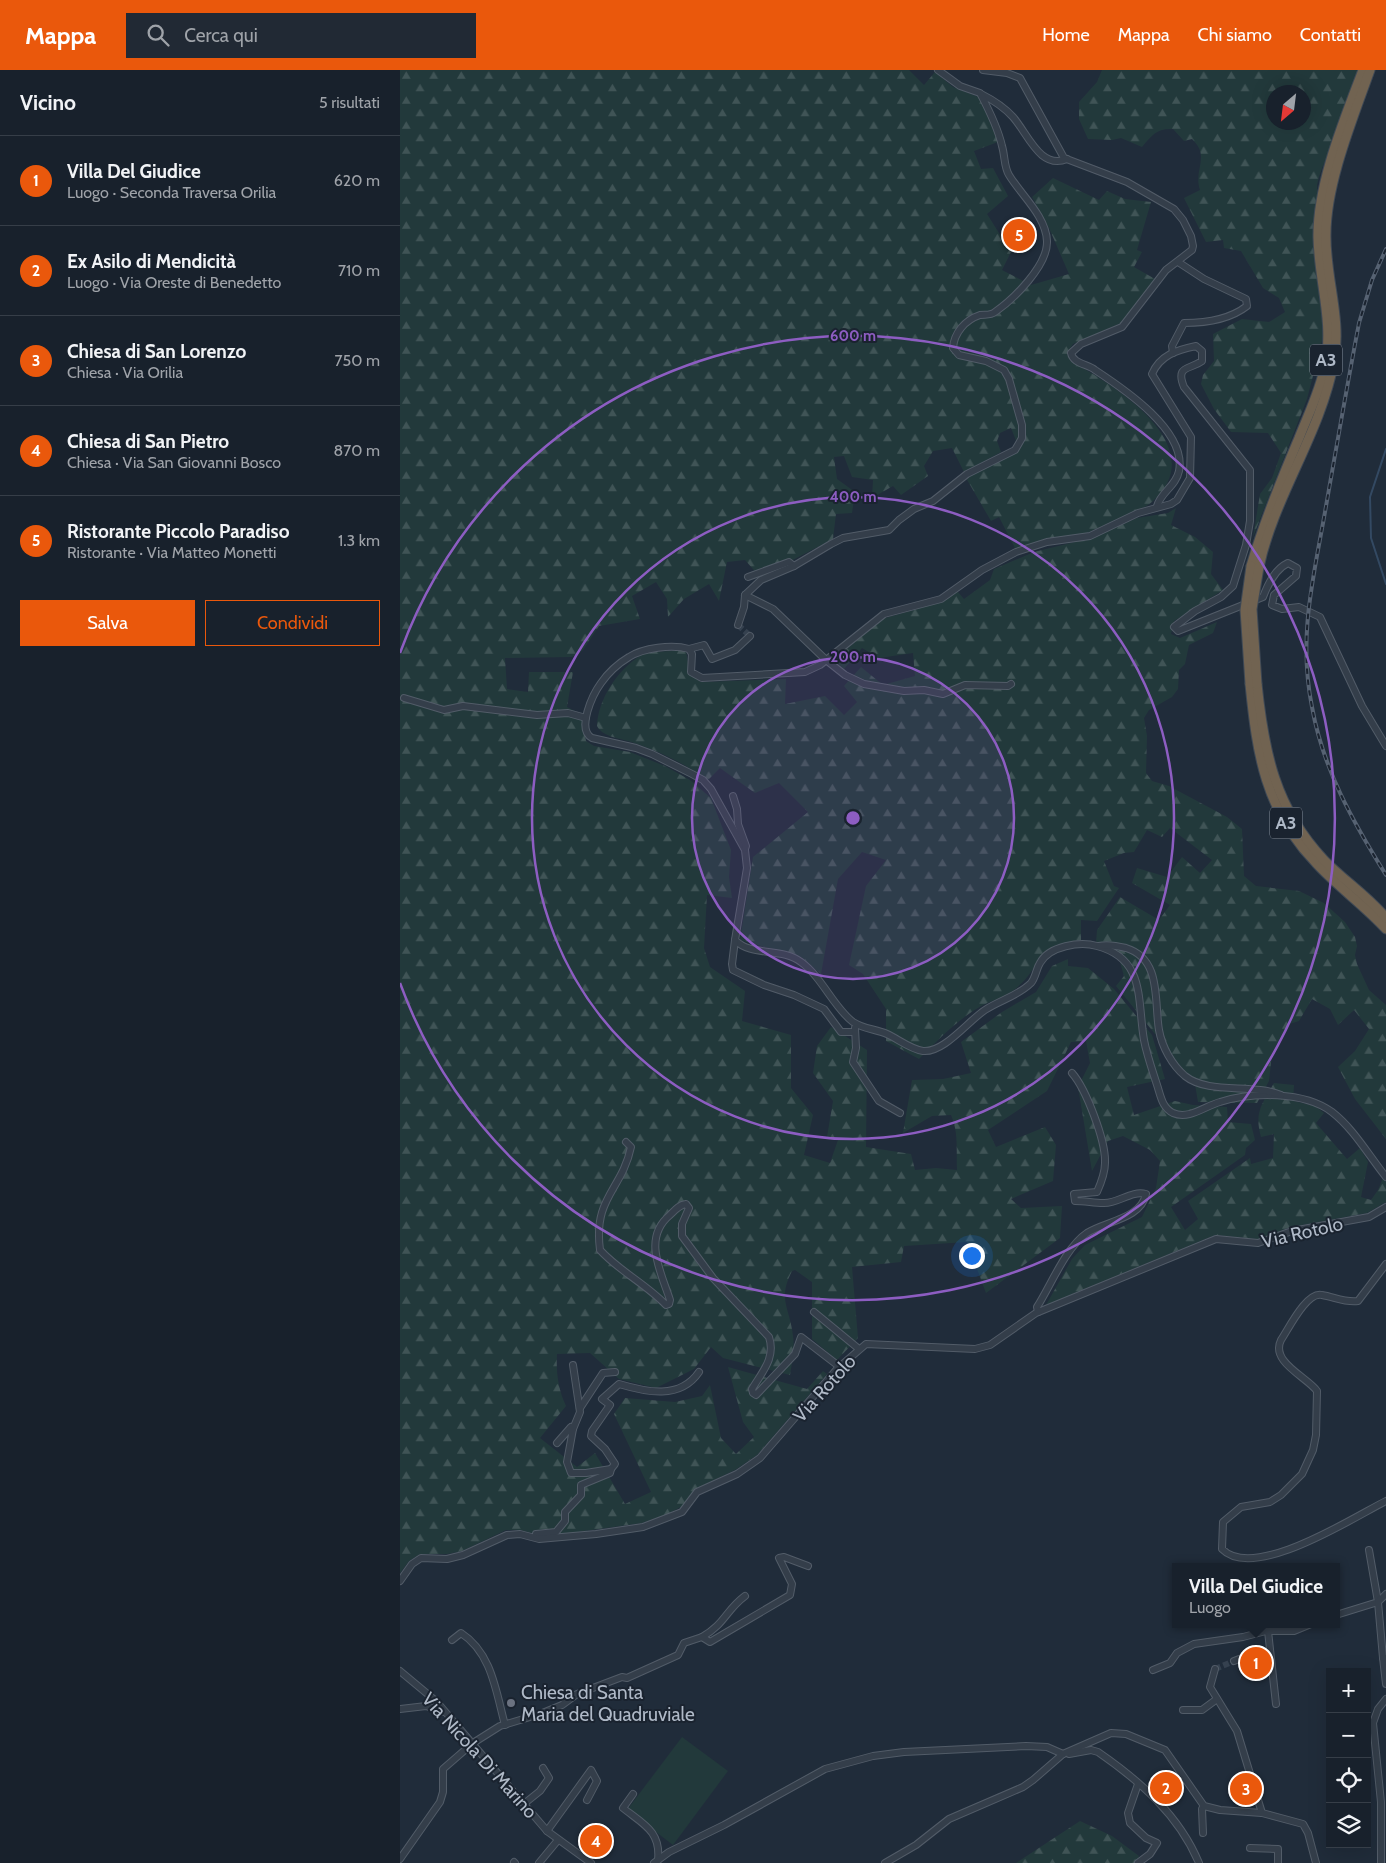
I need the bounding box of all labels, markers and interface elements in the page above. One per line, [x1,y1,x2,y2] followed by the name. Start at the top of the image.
[126,13,476,58] search box
[25,21,96,50] text: Mappa
[144,21,172,49] icon: search
[184,24,258,47] text: Cerca qui
[1042,24,1090,46] text: Home
[1118,24,1170,46] text: Mappa
[1198,24,1272,46] text: Chi siamo
[1300,24,1361,46] text: Contatti
[1266,85,1311,130] north arrow
[20,90,76,115] text: Vicino
[319,93,380,112] text: 5 risultati
[67,160,201,183] text: Villa Del Giudice
[33,171,39,190] text: 1
[334,171,380,190] text: 620 m
[67,183,276,202] text: Luogo · Seconda Traversa Orilia
[1003,216,1035,254] pin: 5
[67,250,236,273] text: Ex Asilo di Mendicità
[32,261,40,280] text: 2
[338,261,380,280] text: 710 m
[67,273,281,292] text: Luogo · Via Oreste di Benedetto
[830,327,876,345] text: 600 m
[67,340,246,363] text: Chiesa di San Lorenzo
[1310,344,1342,376] road number: A3
[32,351,40,370] text: 3
[334,351,380,370] text: 750 m
[67,363,183,382] text: Chiesa · Via Orilia
[67,430,229,453] text: Chiesa di San Pietro
[31,441,41,460] text: 4
[334,441,380,460] text: 870 m
[67,453,281,472] text: Chiesa · Via San Giovanni Bosco
[830,488,876,506] text: 400 m
[67,520,290,543] text: Ristorante Piccolo Paradiso
[32,531,40,550] text: 5
[338,531,380,550] text: 1.3 km
[67,543,276,562] text: Ristorante · Via Matteo Monetti
[20,600,195,646] button: Salva
[205,600,380,646] button: Condividi
[830,648,876,666] text: 200 m
[1270,808,1302,838] road number: A3
[844,809,862,827] centre of rings
[1259,1212,1345,1253] street label: Via Rotolo
[959,1243,985,1269] your location
[788,1350,861,1427] street label: Via Rotolo
[1172,1563,1340,1628] popup
[1189,1575,1323,1598] text: Villa Del Giudice
[1189,1598,1231,1617] text: Luogo
[1240,1644,1272,1682] pin: 1
[1326,1668,1371,1848] map controls
[1326,1668,1371,1713] button: +
[521,1681,695,1726] place label: Chiesa di Santa Maria del Quadruviale
[417,1688,542,1823] street label: Via Nicola Di Marino
[505,1697,517,1709] marker: Chiesa di Santa Maria del Quadruviale
[1326,1713,1371,1758] button: −
[1326,1758,1371,1803] button: locate
[1150,1769,1182,1807] pin: 2
[1230,1770,1262,1808] pin: 3
[1326,1803,1371,1848] button: layers
[580,1822,612,1860] pin: 4

